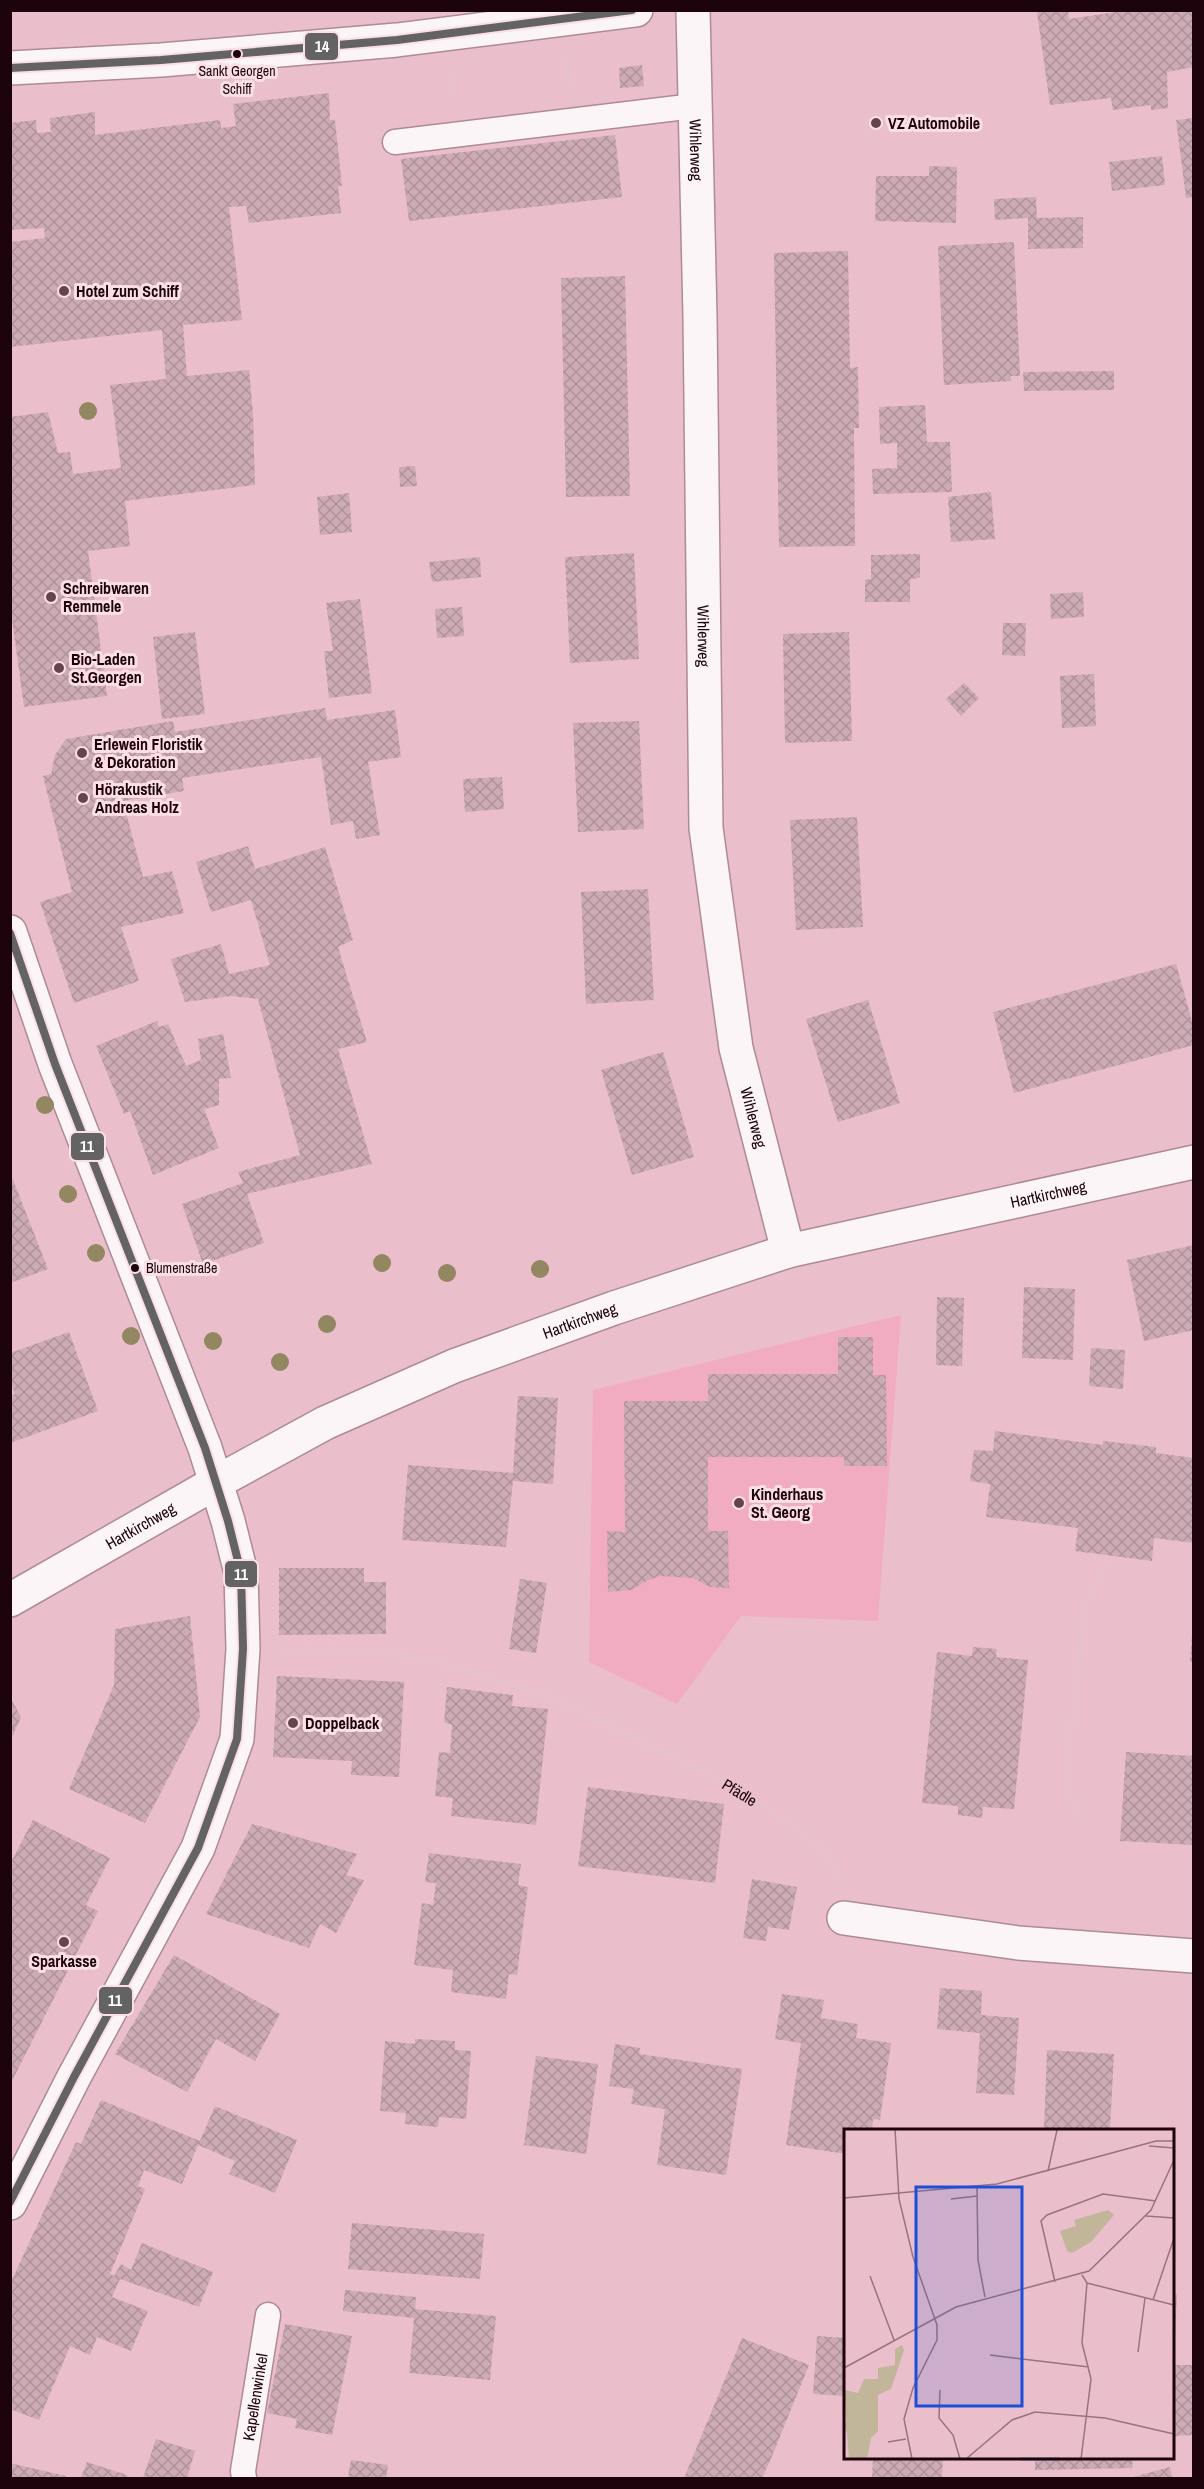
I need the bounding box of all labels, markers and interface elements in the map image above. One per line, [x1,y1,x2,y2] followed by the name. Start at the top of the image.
[304,32,339,61] line badge: 14
[315,35,330,57] text: 14
[231,48,243,60] marker: Sankt Georgen Schiff
[198,62,276,98] place label: Sankt Georgen Schiff
[888,112,980,134] place label: VZ Automobile
[869,116,883,130] marker: VZ Automobile
[684,119,708,182] street label: Wihlerweg
[76,280,179,302] place label: Hotel zum Schiff
[57,284,71,298] marker: Hotel zum Schiff
[63,577,149,617] place label: Schreibwaren Remmele
[44,590,58,604] marker: Schreibwaren Remmele
[692,605,715,668] street label: Wihlerweg
[71,648,142,688] place label: Bio-Laden St.Georgen
[52,661,66,675] marker: Bio-Laden St.Georgen
[94,733,203,773] place label: Erlewein Floristik & Dekoration
[75,746,89,760] marker: Erlewein Floristik & Dekoration
[95,778,179,818] place label: Hörakustik Andreas Holz
[76,791,90,805] marker: Hörakustik Andreas Holz
[735,1085,772,1151] street label: Wihlerweg
[70,1132,105,1161] line badge: 11
[80,1135,95,1157] text: 11
[1008,1175,1089,1213] street label: Hartkirchweg
[146,1259,217,1277] place label: Blumenstraße
[129,1262,141,1274] marker: Blumenstraße
[540,1297,620,1344] street label: Hartkirchweg
[751,1483,823,1523] place label: Kinderhaus St. Georg
[732,1496,746,1510] marker: Kinderhaus St. Georg
[101,1497,180,1554] street label: Hartkirchweg
[224,1560,258,1588] line badge: 11
[234,1563,249,1585] text: 11
[305,1712,380,1734] place label: Doppelback
[286,1716,300,1730] marker: Doppelback
[718,1773,761,1811] street label: Pfädle
[57,1935,71,1949] marker: Sparkasse
[31,1950,97,1972] place label: Sparkasse
[98,1986,133,2015] line badge: 11
[108,1989,123,2011] text: 11
[844,2129,1174,2459] inset map
[237,2352,273,2442] street label: Kapellenwinkel

